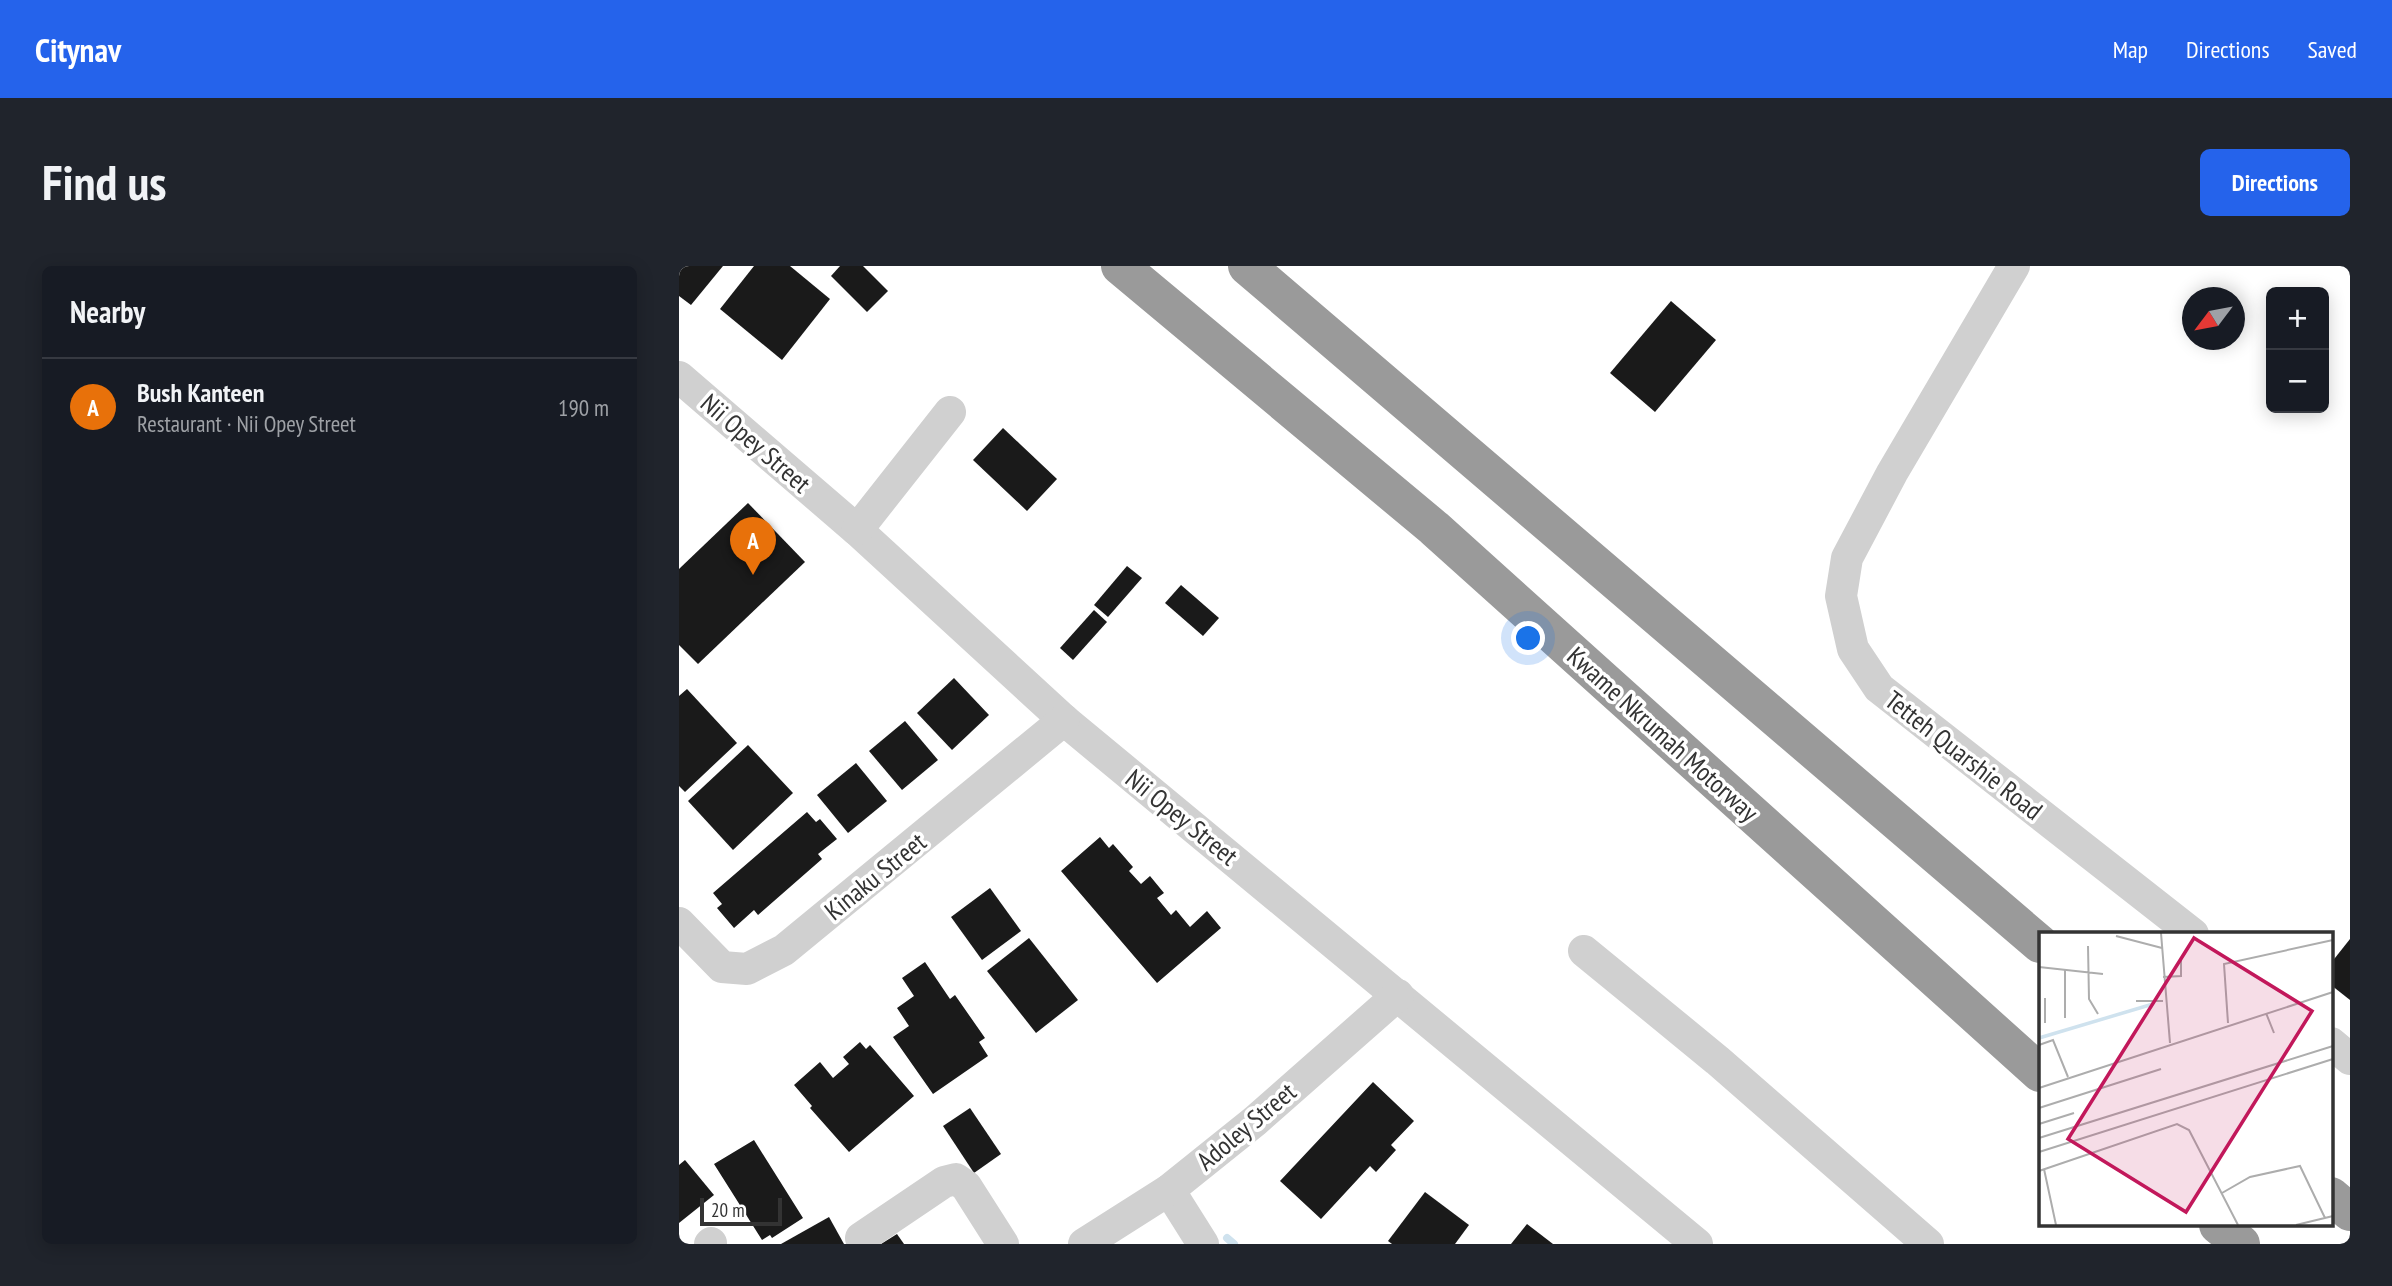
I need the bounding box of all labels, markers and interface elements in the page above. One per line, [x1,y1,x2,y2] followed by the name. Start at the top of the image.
[35,28,121,71] text: Citynav
[2113,34,2148,65] text: Map
[2186,34,2270,65] text: Directions
[2308,34,2357,65] text: Saved
[2200,149,2350,216] button: Directions
[42,150,166,214] text: Find us
[2182,287,2245,350] north arrow
[2266,287,2329,413] map controls
[2266,287,2329,350] button: +
[70,292,145,331] text: Nearby
[2266,350,2329,413] button: −
[137,376,264,409] text: Bush Kanteen
[694,386,818,500] street label: Nii Opey Street
[87,393,99,422] text: A
[558,393,609,422] text: 190 m
[137,409,356,438] text: Restaurant · Nii Opey Street
[730,517,776,575] pin: A
[1511,621,1545,655] your location
[1561,639,1766,829] street label: Kwame Nkrumah Motorway
[1879,683,2049,827] street label: Tetteh Quarshie Road
[1119,762,1245,872] street label: Nii Opey Street
[818,825,932,927] street label: Kinaku Street
[2039,932,2333,1226] inset map
[1190,1075,1302,1177] street label: Adoley Street
[700,1195,782,1227] scale bar
[711,1198,745,1222] text: 20 m

